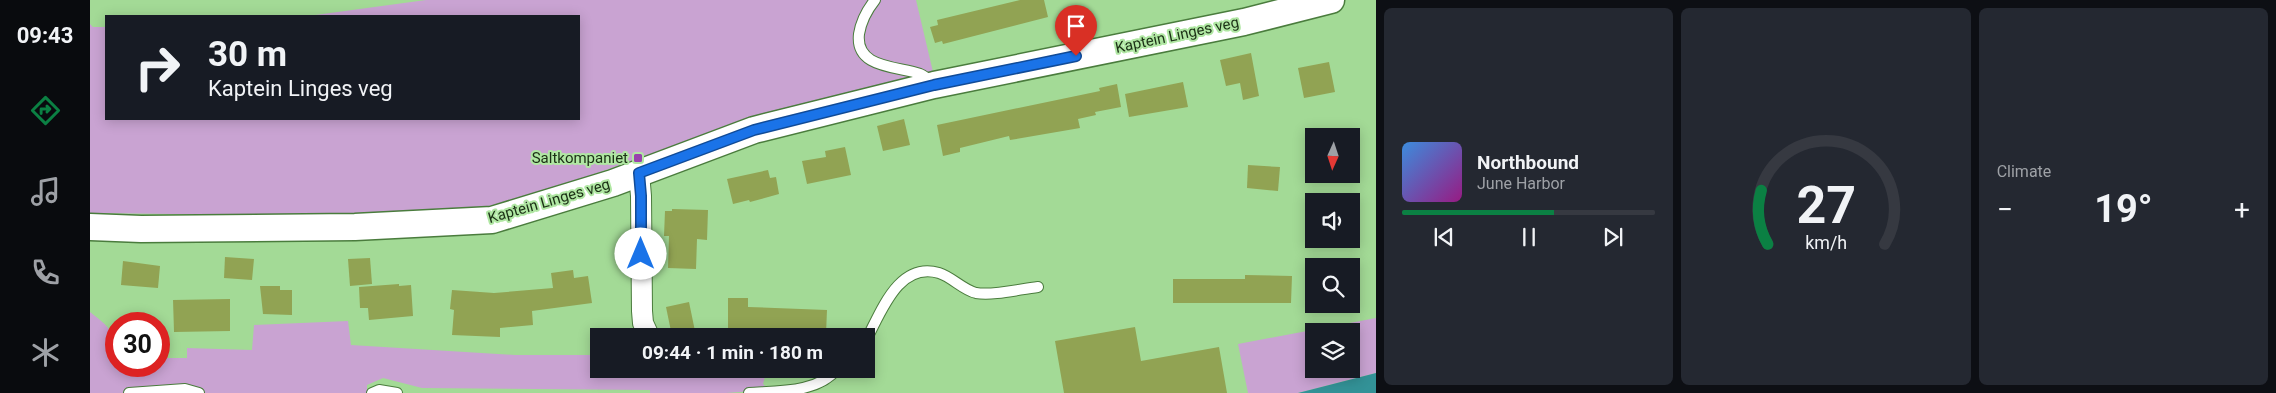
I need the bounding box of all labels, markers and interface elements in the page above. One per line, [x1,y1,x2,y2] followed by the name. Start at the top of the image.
[1055,5,1097,56] pin
[1062,12,1090,40] icon: arrive
[1114,13,1240,57] street label: Kaptein Linges veg
[17,23,73,48] text: 09:43
[208,34,287,75] text: 30 m
[125,35,190,100] icon: right
[208,76,393,101] text: Kaptein Linges veg
[28,93,63,128] icon: directions
[1305,128,1360,182] north arrow
[1305,128,1360,378] map controls
[532,149,628,167] place label: Saltkompaniet
[1477,151,1579,174] text: Northbound
[632,152,644,164] marker: Saltkompaniet
[1997,162,2051,181] text: Climate
[28,174,63,209] icon: music
[1477,174,1565,193] text: June Harbor
[486,175,612,227] street label: Kaptein Linges veg
[1796,175,1856,236] text: 27
[2094,187,2153,231] text: 19°
[1305,193,1360,248] button: sound
[1997,193,2013,226] text: −
[2234,193,2250,226] text: +
[1430,223,1458,251] icon: previous
[1515,223,1543,251] icon: pause
[1599,223,1627,251] icon: next
[614,227,666,279] position arrow
[1805,232,1847,253] text: km/h
[28,255,63,290] icon: phone
[1305,258,1360,313] button: search
[105,312,170,377] speed limit sign: 30
[1305,323,1360,378] button: layers
[28,335,63,370] icon: climate
[642,341,823,364] text: 09:44 · 1 min · 180 m

